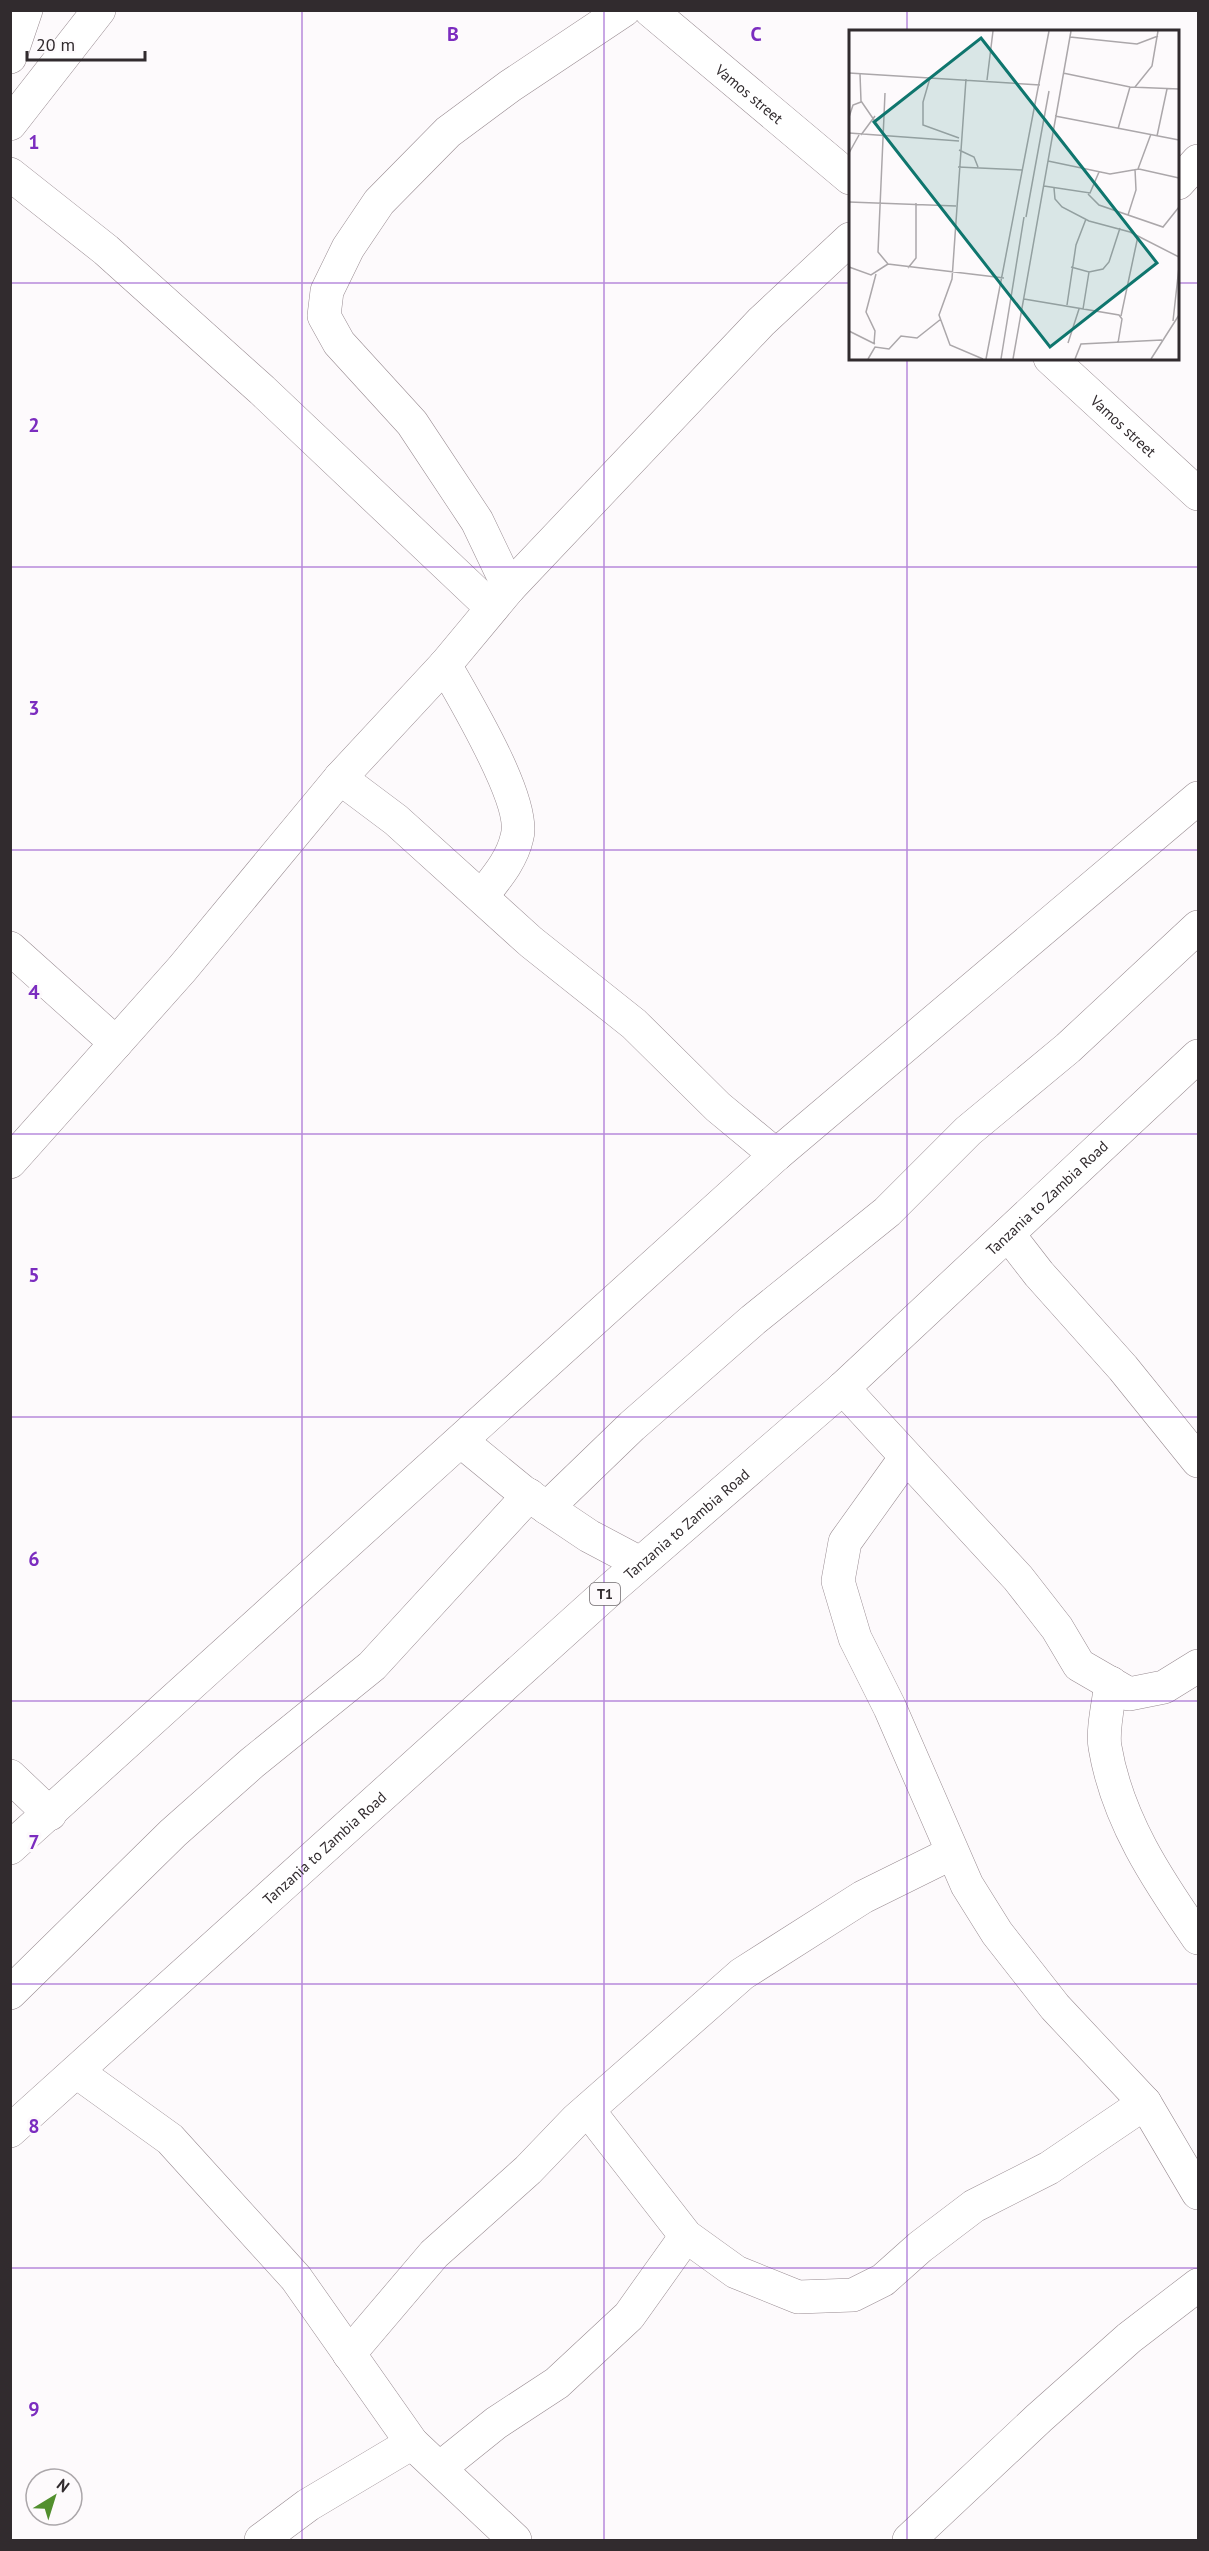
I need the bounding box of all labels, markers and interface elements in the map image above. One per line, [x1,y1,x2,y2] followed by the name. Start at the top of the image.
[447,21,459,47] text: B
[750,21,762,47] text: C
[27,24,146,62] scale bar
[849,30,1179,360] inset map
[36,33,75,56] text: 20 m
[711,59,787,127] street label: Vamos street
[28,129,40,155] text: 1
[1086,390,1160,461] street label: Vamos street
[28,412,40,438] text: 2
[28,695,40,721] text: 3
[28,979,40,1005] text: 4
[982,1136,1111,1259] street label: Tanzania to Zambia Road
[28,1262,40,1288] text: 5
[620,1464,753,1583] street label: Tanzania to Zambia Road
[28,1546,40,1572] text: 6
[590,1583,620,1605] road number: T1
[258,1787,390,1908] street label: Tanzania to Zambia Road
[28,1829,40,1855] text: 7
[28,2113,40,2139] text: 8
[28,2396,40,2422] text: 9
[24,2467,84,2527] north arrow
[53,2474,74,2496] text: N

